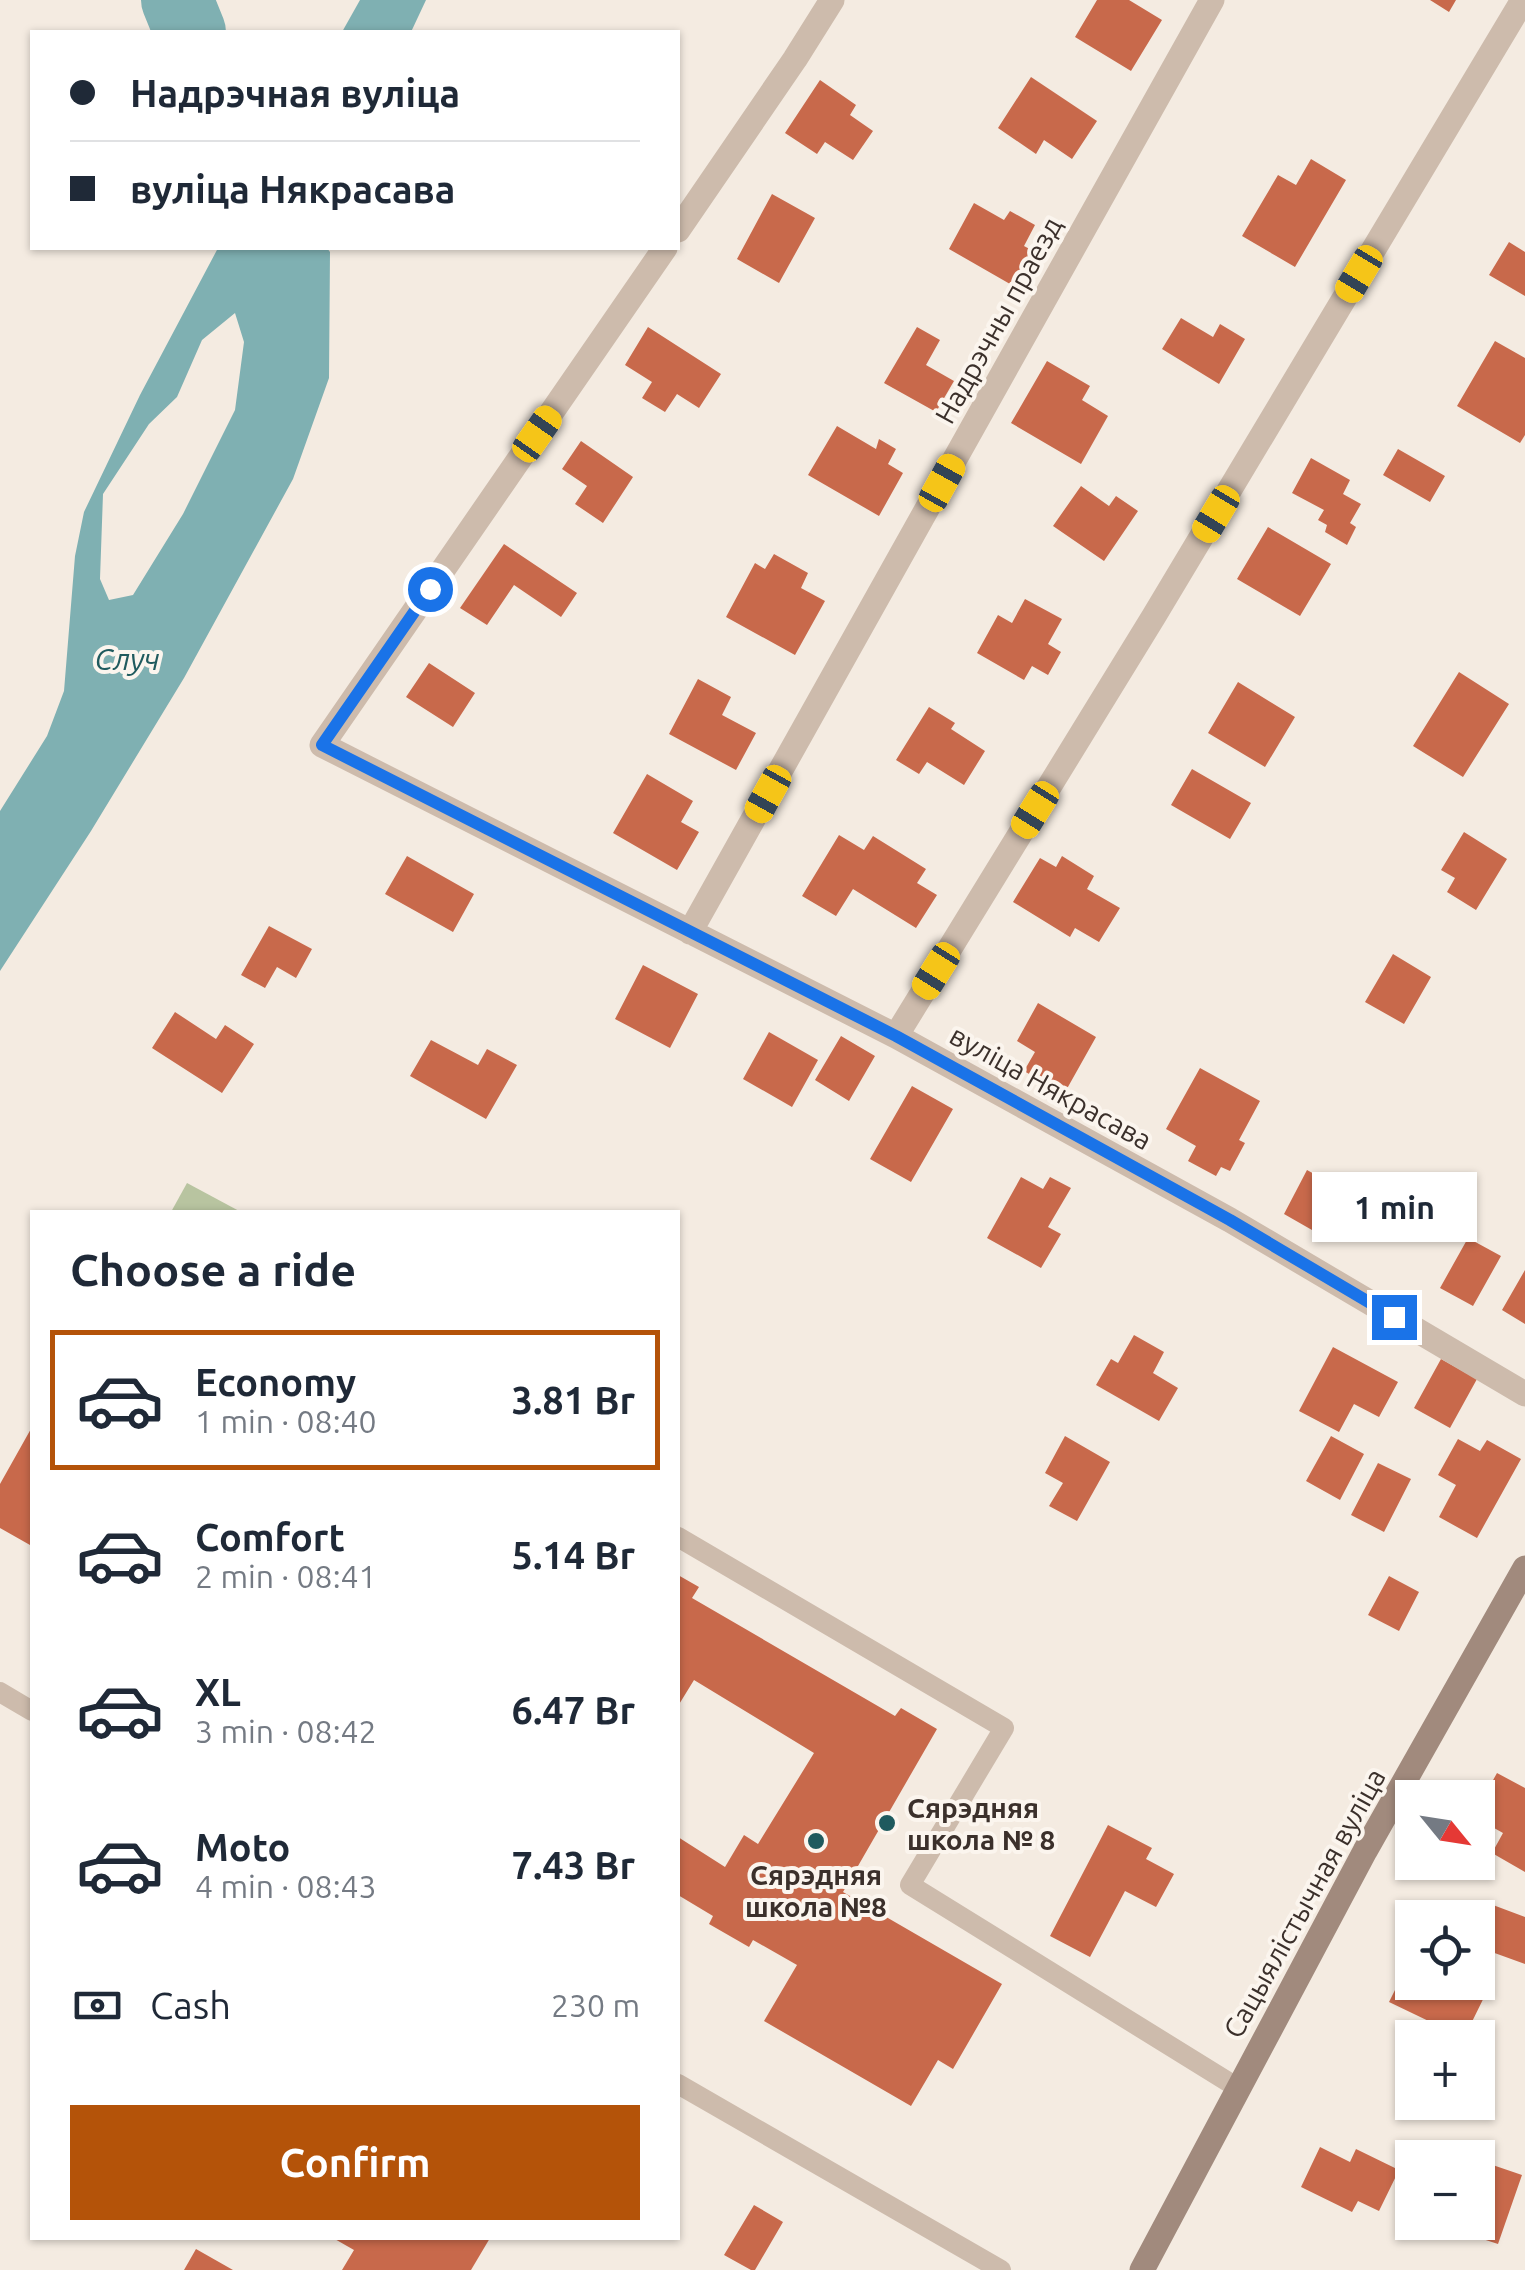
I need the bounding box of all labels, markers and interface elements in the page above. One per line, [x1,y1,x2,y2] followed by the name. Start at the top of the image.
[130,72,460,114] text: Надрэчная вуліца
[130,168,455,210] text: вуліца Някрасава
[929,212,1067,428] street label: Надрэчны праезд
[1331,241,1387,307] car
[508,401,566,467] car
[914,449,970,517] car
[1188,481,1244,547] car
[408,567,453,612] route start
[95,642,159,676] water label: Случ
[740,760,796,828] car
[1006,777,1064,843] car
[907,938,965,1004] car
[945,1019,1157,1155] street label: вуліца Някрасава
[1312,1172,1476,1242] callout: 1 min
[1354,1189,1435,1225] text: 1 min
[70,1244,356,1295] text: Choose a ride
[1372,1295,1417,1340] route end
[75,1355,165,1445] icon: car
[195,1361,356,1403] text: Economy
[512,1379,635,1421] text: 3.81 Br
[195,1403,377,1439] text: 1 min · 08:40
[75,1510,165,1600] icon: car
[195,1516,345,1558] text: Comfort
[512,1534,635,1576] text: 5.14 Br
[195,1558,377,1594] text: 2 min · 08:41
[75,1665,165,1755] icon: car
[195,1671,241,1713] text: XL
[512,1689,635,1731] text: 6.47 Br
[195,1713,377,1749] text: 3 min · 08:42
[1217,1763,1391,2043] street label: Сацыялістычная вуліца
[1395,1780,1495,1880] north arrow
[1395,1780,1495,2240] map controls
[907,1792,1055,1855] place label: Сярэдняя школа № 8
[876,1812,898,1834] marker: Сярэдняя школа № 8
[75,1820,165,1910] icon: car
[195,1826,290,1868] text: Moto
[805,1830,827,1852] marker: Сярэдняя школа №8
[512,1844,635,1886] text: 7.43 Br
[745,1859,887,1922] place label: Сярэдняя школа №8
[195,1868,377,1904] text: 4 min · 08:43
[1395,1900,1495,2000] button: locate
[70,1978,125,2033] icon: cash
[150,1984,231,2026] text: Cash
[551,1987,640,2023] text: 230 m
[1395,2020,1495,2120] button: +
[70,2105,640,2220] button: Confirm
[1395,2140,1495,2240] button: −

